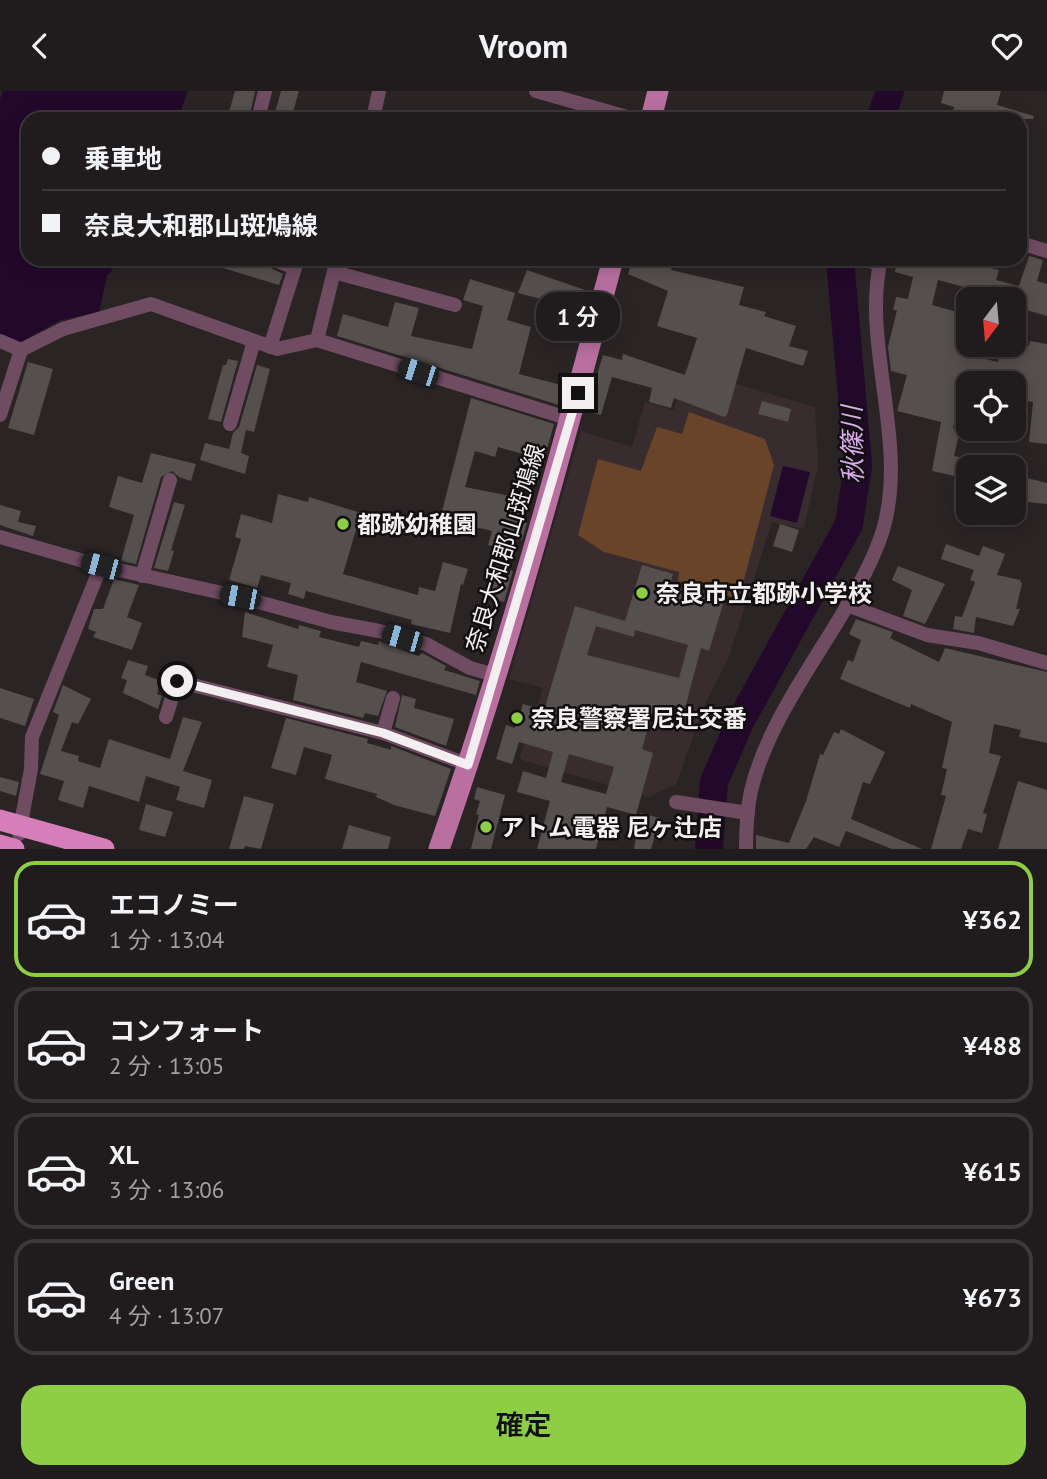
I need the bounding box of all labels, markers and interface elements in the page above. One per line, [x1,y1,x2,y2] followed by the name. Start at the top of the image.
[479,25,568,67] text: Vroom
[21,27,59,65] icon: back
[988,27,1026,65] icon: heart
[84,142,162,175] text: 乗車地
[84,209,318,242] text: 奈良大和郡山斑鳩線
[956,287,1026,357] north arrow
[956,287,1026,525] map controls
[536,292,620,341] callout: 1 分
[557,302,599,331] text: 1 分
[395,356,442,388] car
[956,371,1026,441] button: locate
[562,377,594,409] route end
[835,403,869,484] water label: 秋篠川
[459,440,551,656] street label: 奈良大和郡山斑鳩線
[956,455,1026,525] button: layers
[357,509,477,540] place label: 都跡幼稚園
[335,516,351,532] marker: 都跡幼稚園
[78,550,125,582] car
[656,578,872,609] place label: 奈良市立都跡小学校
[218,583,263,611] car
[634,585,650,601] marker: 奈良市立都跡小学校
[379,622,426,654] car
[161,665,193,697] route start
[531,703,747,734] place label: 奈良警察署尼辻交番
[509,710,525,726] marker: 奈良警察署尼辻交番
[500,812,722,843] place label: アトム電器 尼ヶ辻店
[478,819,494,835] marker: アトム電器 尼ヶ辻店
[25,888,88,951] icon: car
[109,888,239,921] text: エコノミー
[963,903,1022,936] text: ¥362
[109,925,224,954] text: 1 分 · 13:04
[25,1014,88,1077] icon: car
[109,1014,264,1047] text: コンフォート
[963,1029,1022,1062] text: ¥488
[109,1051,224,1080] text: 2 分 · 13:05
[109,1138,139,1171] text: XL
[25,1140,88,1203] icon: car
[963,1155,1022,1188] text: ¥615
[109,1175,224,1204] text: 3 分 · 13:06
[109,1264,174,1297] text: Green
[25,1266,88,1329] icon: car
[963,1281,1022,1314] text: ¥673
[109,1301,224,1330] text: 4 分 · 13:07
[21,1385,1026,1465] button: 確定

